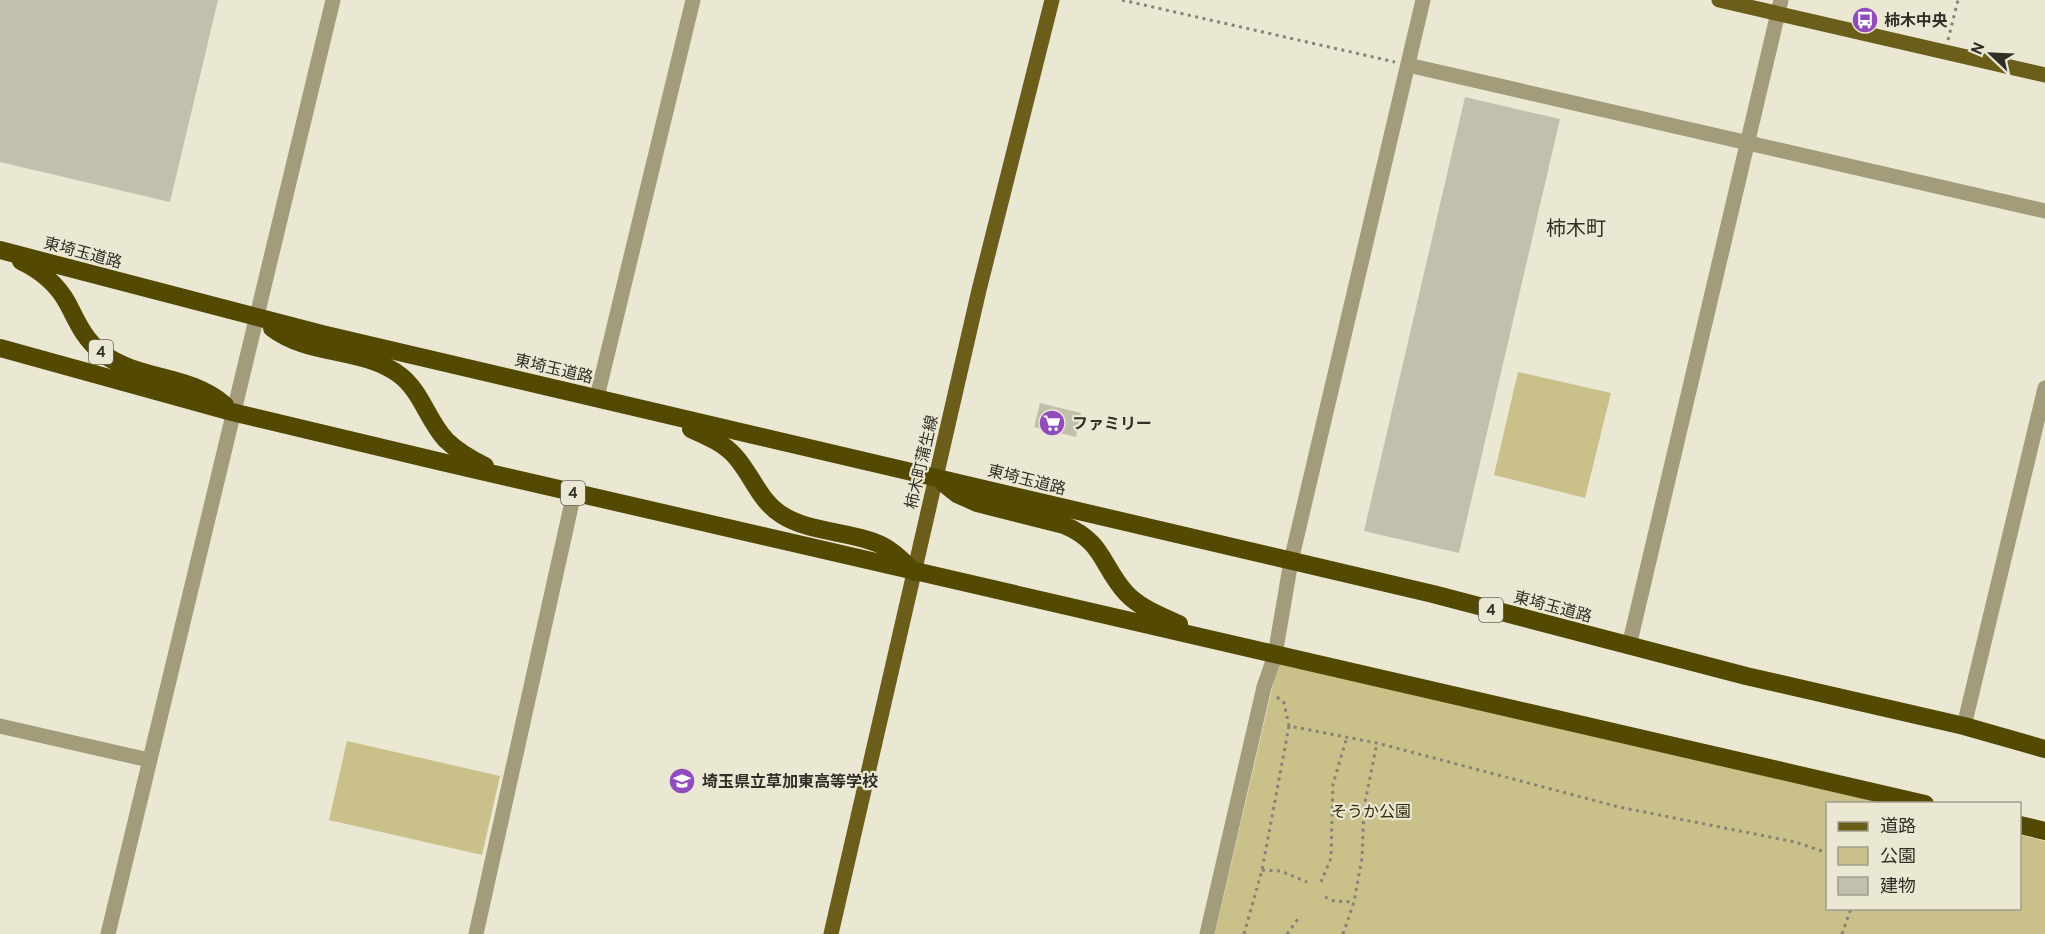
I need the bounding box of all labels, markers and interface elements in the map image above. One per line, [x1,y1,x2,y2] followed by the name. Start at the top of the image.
[1850,5,1880,35] bus stop icon: 柿木中央
[1884,12,1948,32] place label: 柿木中央
[1961,24,2021,84] north arrow
[1968,40,1990,58] text: N
[1546,217,1606,243] district label: 柿木町
[41,234,124,274] street label: 東埼玉道路
[89,340,113,364] road number: 4
[512,351,595,389] street label: 東埼玉道路
[1037,408,1067,438] supermarket icon: ファミリー
[902,413,943,511] street label: 柿木町蒲生線
[1072,415,1152,435] place label: ファミリー
[985,462,1068,500] street label: 東埼玉道路
[561,481,585,505] road number: 4
[1511,588,1594,628] street label: 東埼玉道路
[1479,598,1503,622] road number: 4
[667,766,697,796] school or university icon: 埼玉県立草加東高等学校
[702,773,878,793] place label: 埼玉県立草加東高等学校
[1826,802,2021,910] legend
[1331,803,1411,823] park label: そうか公園
[1880,816,1916,839] text: 道路
[1880,846,1916,869] text: 公園
[1880,876,1916,899] text: 建物

